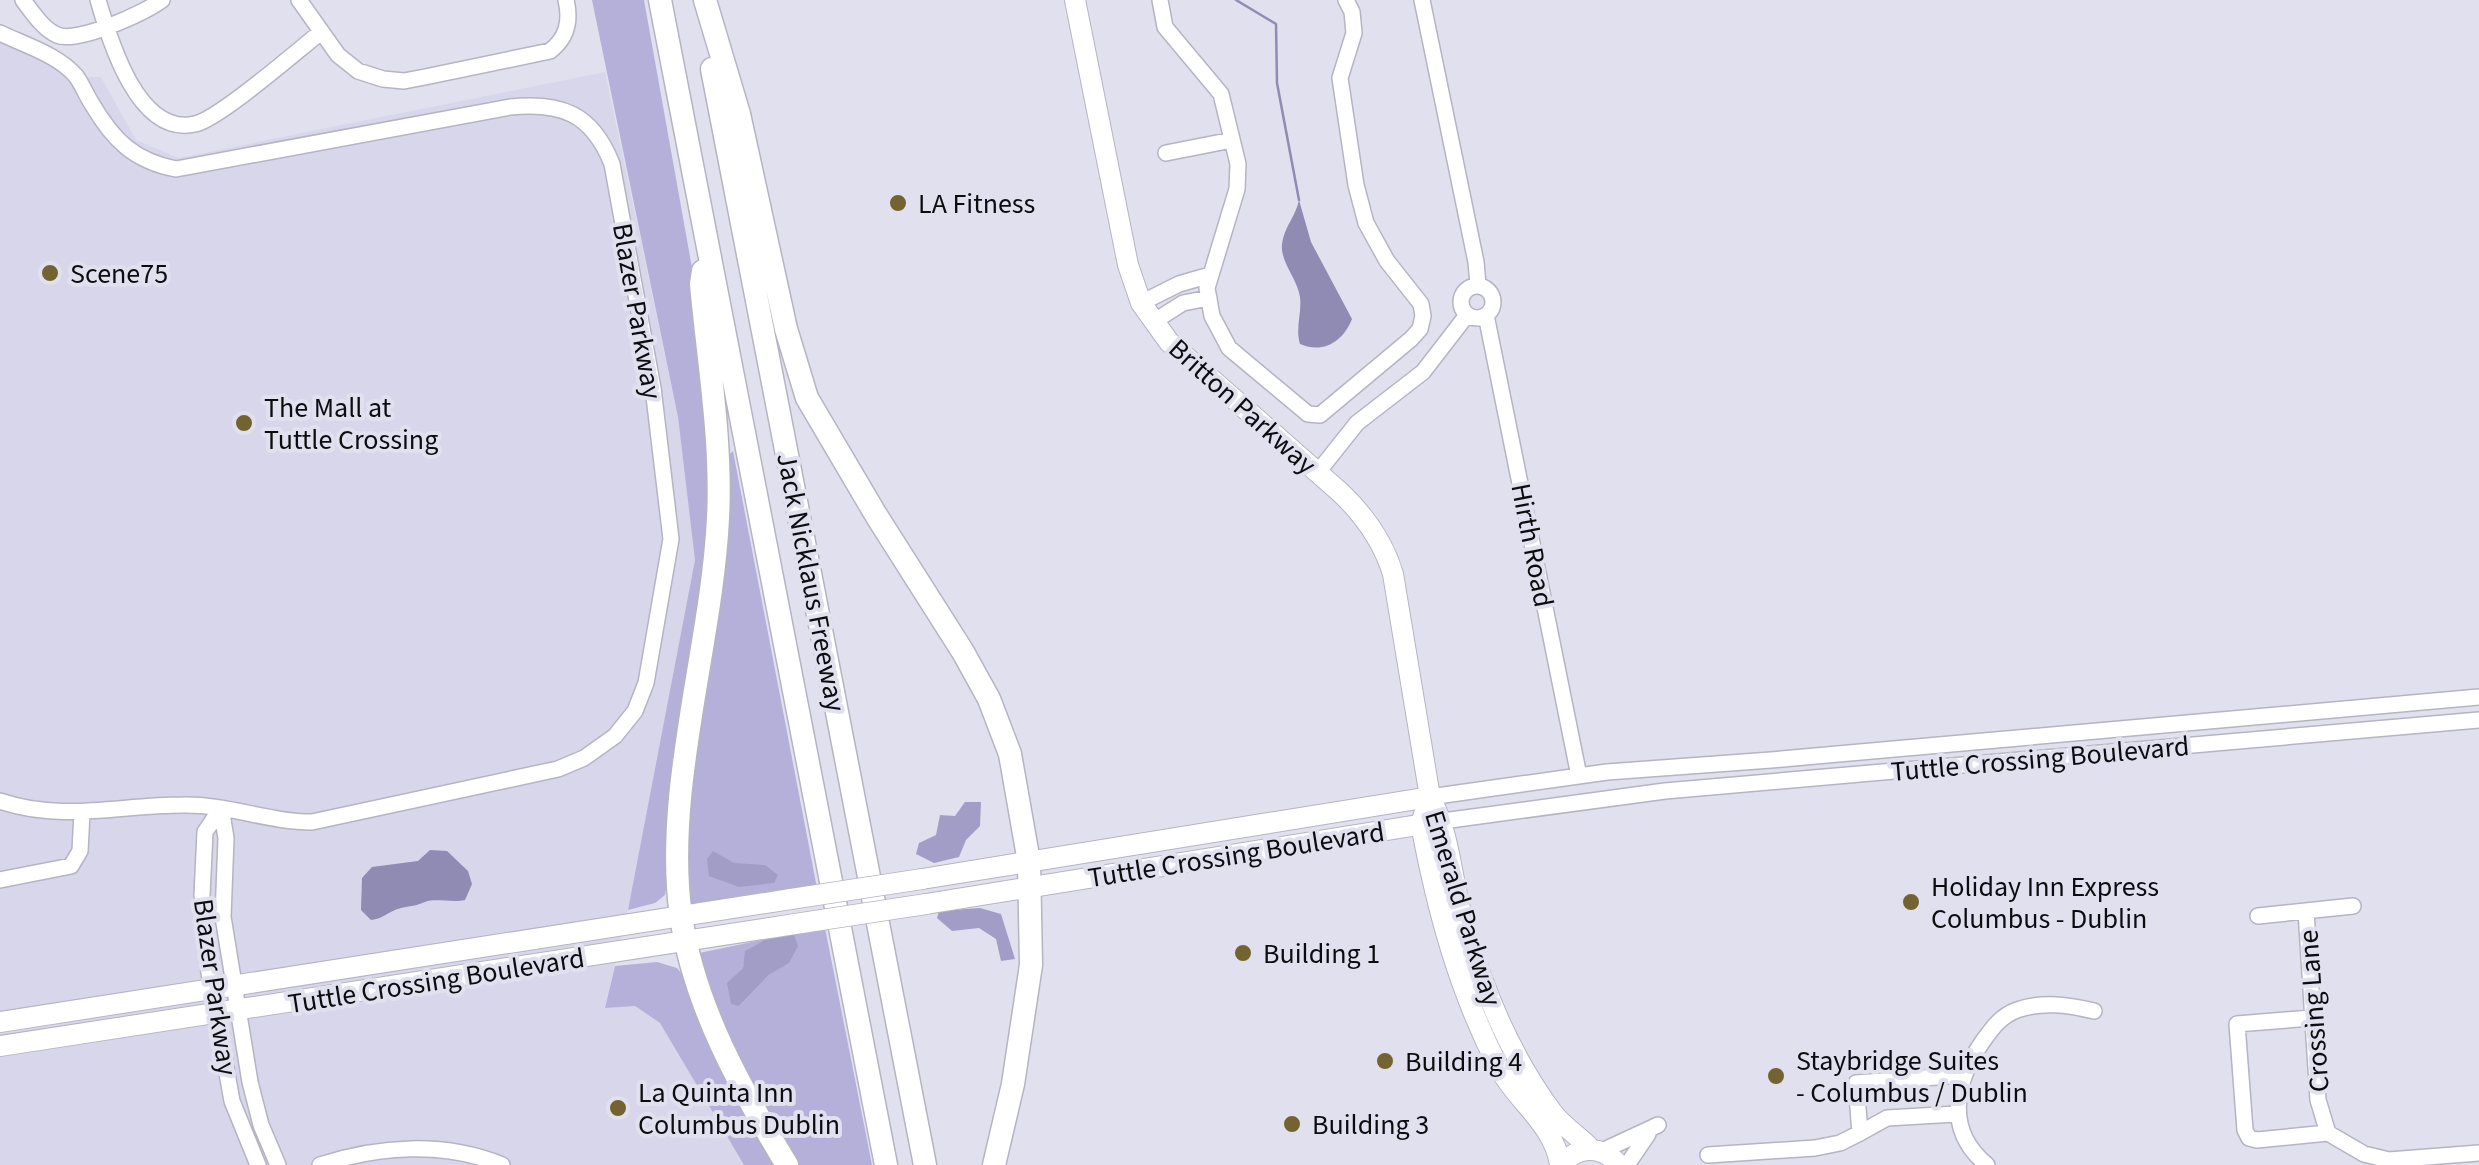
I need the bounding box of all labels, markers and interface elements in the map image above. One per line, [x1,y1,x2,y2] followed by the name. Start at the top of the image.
[918,184,1035,224] place label: LA Fitness
[887,192,909,214] marker: LA Fitness
[602,220,672,402] street label: Blazer Parkway
[70,254,168,294] place label: Scene75
[39,262,61,284] marker: Scene75
[1160,329,1325,484] street label: Britton Parkway
[264,388,438,460] place label: The Mall at Tuttle Crossing
[233,412,255,434] marker: The Mall at Tuttle Crossing
[766,449,856,715] street label: Jack Nicklaus Freeway
[1500,480,1564,610] street label: Hirth Road
[1889,726,2191,792] street label: Tuttle Crossing Boulevard
[1414,806,1512,1011] street label: Emerald Parkway
[1085,812,1387,898] street label: Tuttle Crossing Boulevard
[1931,867,2159,939] place label: Holiday Inn Express Columbus - Dublin
[1900,891,1922,913] marker: Holiday Inn Express Columbus - Dublin
[183,896,247,1078] street label: Blazer Parkway
[2288,928,2340,1094] street label: Crossing Lane
[1263,934,1380,974] place label: Building 1
[285,938,587,1024] street label: Tuttle Crossing Boulevard
[1232,942,1254,964] marker: Building 1
[1796,1041,2028,1113] place label: Staybridge Suites - Columbus / Dublin
[1405,1042,1522,1082] place label: Building 4
[1374,1050,1396,1072] marker: Building 4
[1765,1065,1787,1087] marker: Staybridge Suites - Columbus / Dublin
[638,1073,840,1145] place label: La Quinta Inn Columbus Dublin
[607,1097,629,1119] marker: La Quinta Inn Columbus Dublin
[1312,1105,1429,1145] place label: Building 3
[1281,1113,1303,1135] marker: Building 3

